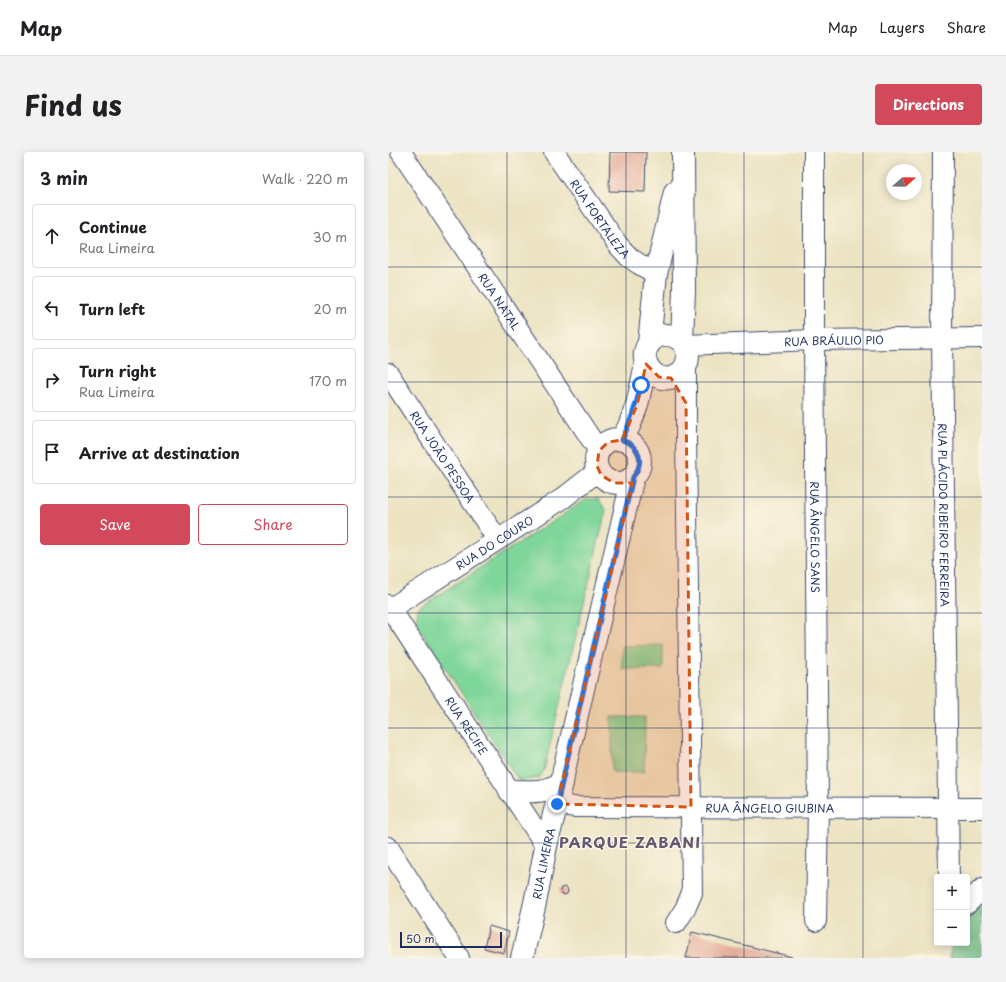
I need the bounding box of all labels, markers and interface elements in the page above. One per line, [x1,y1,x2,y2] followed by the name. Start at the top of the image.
[20,14,62,42] text: Map
[828,17,858,38] text: Map
[880,17,925,38] text: Layers
[947,17,986,38] text: Share
[24,83,122,126] text: Find us
[875,84,982,125] button: Directions
[886,164,922,200] north arrow
[40,165,88,191] text: 3 min
[262,169,348,188] text: Walk · 220 m
[566,175,634,262] street label: RUA FORTALEZA
[79,215,147,238] text: Continue
[41,225,63,247] icon: ahead
[313,227,347,246] text: 30 m
[79,238,155,257] text: Rua Limeira
[475,269,525,334] street label: RUA NATAL
[41,297,63,319] icon: left
[79,297,145,320] text: Turn left
[313,299,347,318] text: 20 m
[784,331,884,350] street label: RUA BRÁULIO PIO
[79,359,156,382] text: Turn right
[41,369,63,391] icon: right
[309,371,347,390] text: 170 m
[632,376,650,394] route start
[79,382,155,401] text: Rua Limeira
[406,407,479,506] street label: RUA JOÃO PESSOA
[935,423,954,608] street label: RUA PLÁCIDO RIBEIRO FERREIRA
[41,441,63,463] icon: arrive
[79,441,240,464] text: Arrive at destination
[807,481,825,593] street label: RUA ÂNGELO SANS
[40,504,190,545] button: Save
[198,504,348,545] button: Share
[452,511,536,573] street label: RUA DO COURO
[442,693,492,758] street label: RUA RECIFE
[548,795,566,813] route end
[705,799,835,816] street label: RUA ÂNGELO GIUBINA
[527,825,559,901] street label: RUA LIMEIRA
[559,830,701,853] district label: PARQUE ZABANI
[934,874,970,946] map controls
[934,874,970,910] button: +
[934,910,970,946] button: −
[400,930,502,949] scale bar
[406,930,435,947] text: 50 m

